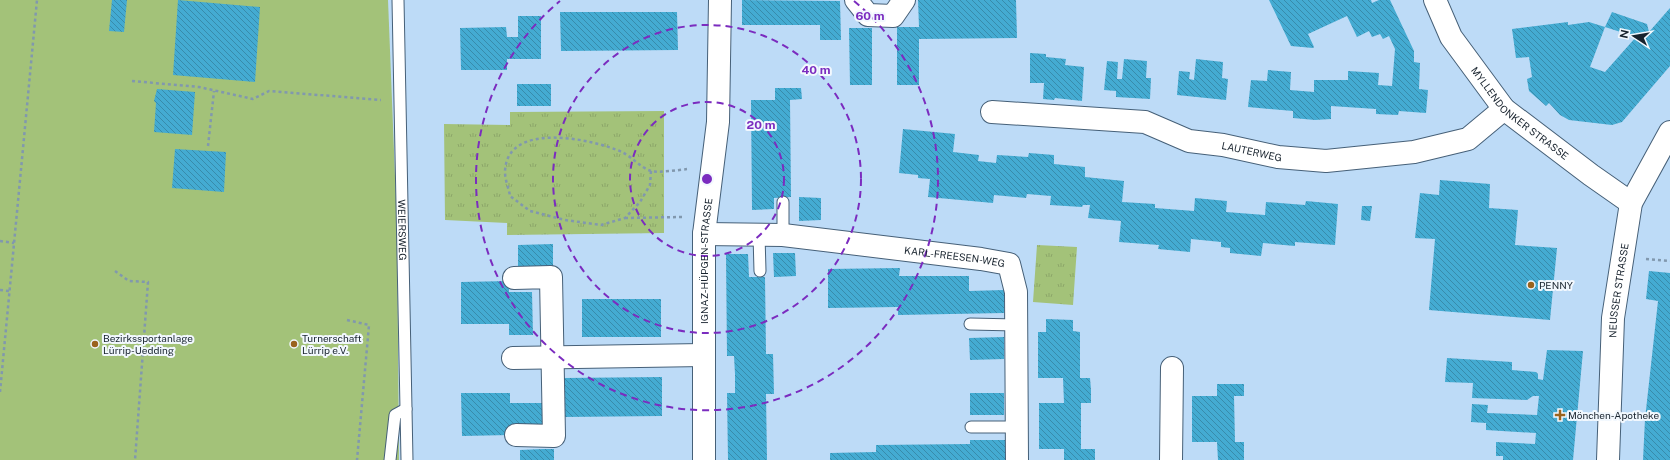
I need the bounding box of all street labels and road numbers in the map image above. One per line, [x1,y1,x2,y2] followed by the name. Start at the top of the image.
[1469,64,1571,162] street label: MYLLENDONKER STRASSE
[1221,139,1282,163] street label: LAUTERWEG
[698,197,714,324] street label: IGNAZ-HÜPGEN-STRASSE
[396,199,409,261] street label: WEIERSWEG
[1606,242,1631,338] street label: NEUSSER STRASSE
[904,244,1006,269] street label: KARL-FREESEN-WEG

